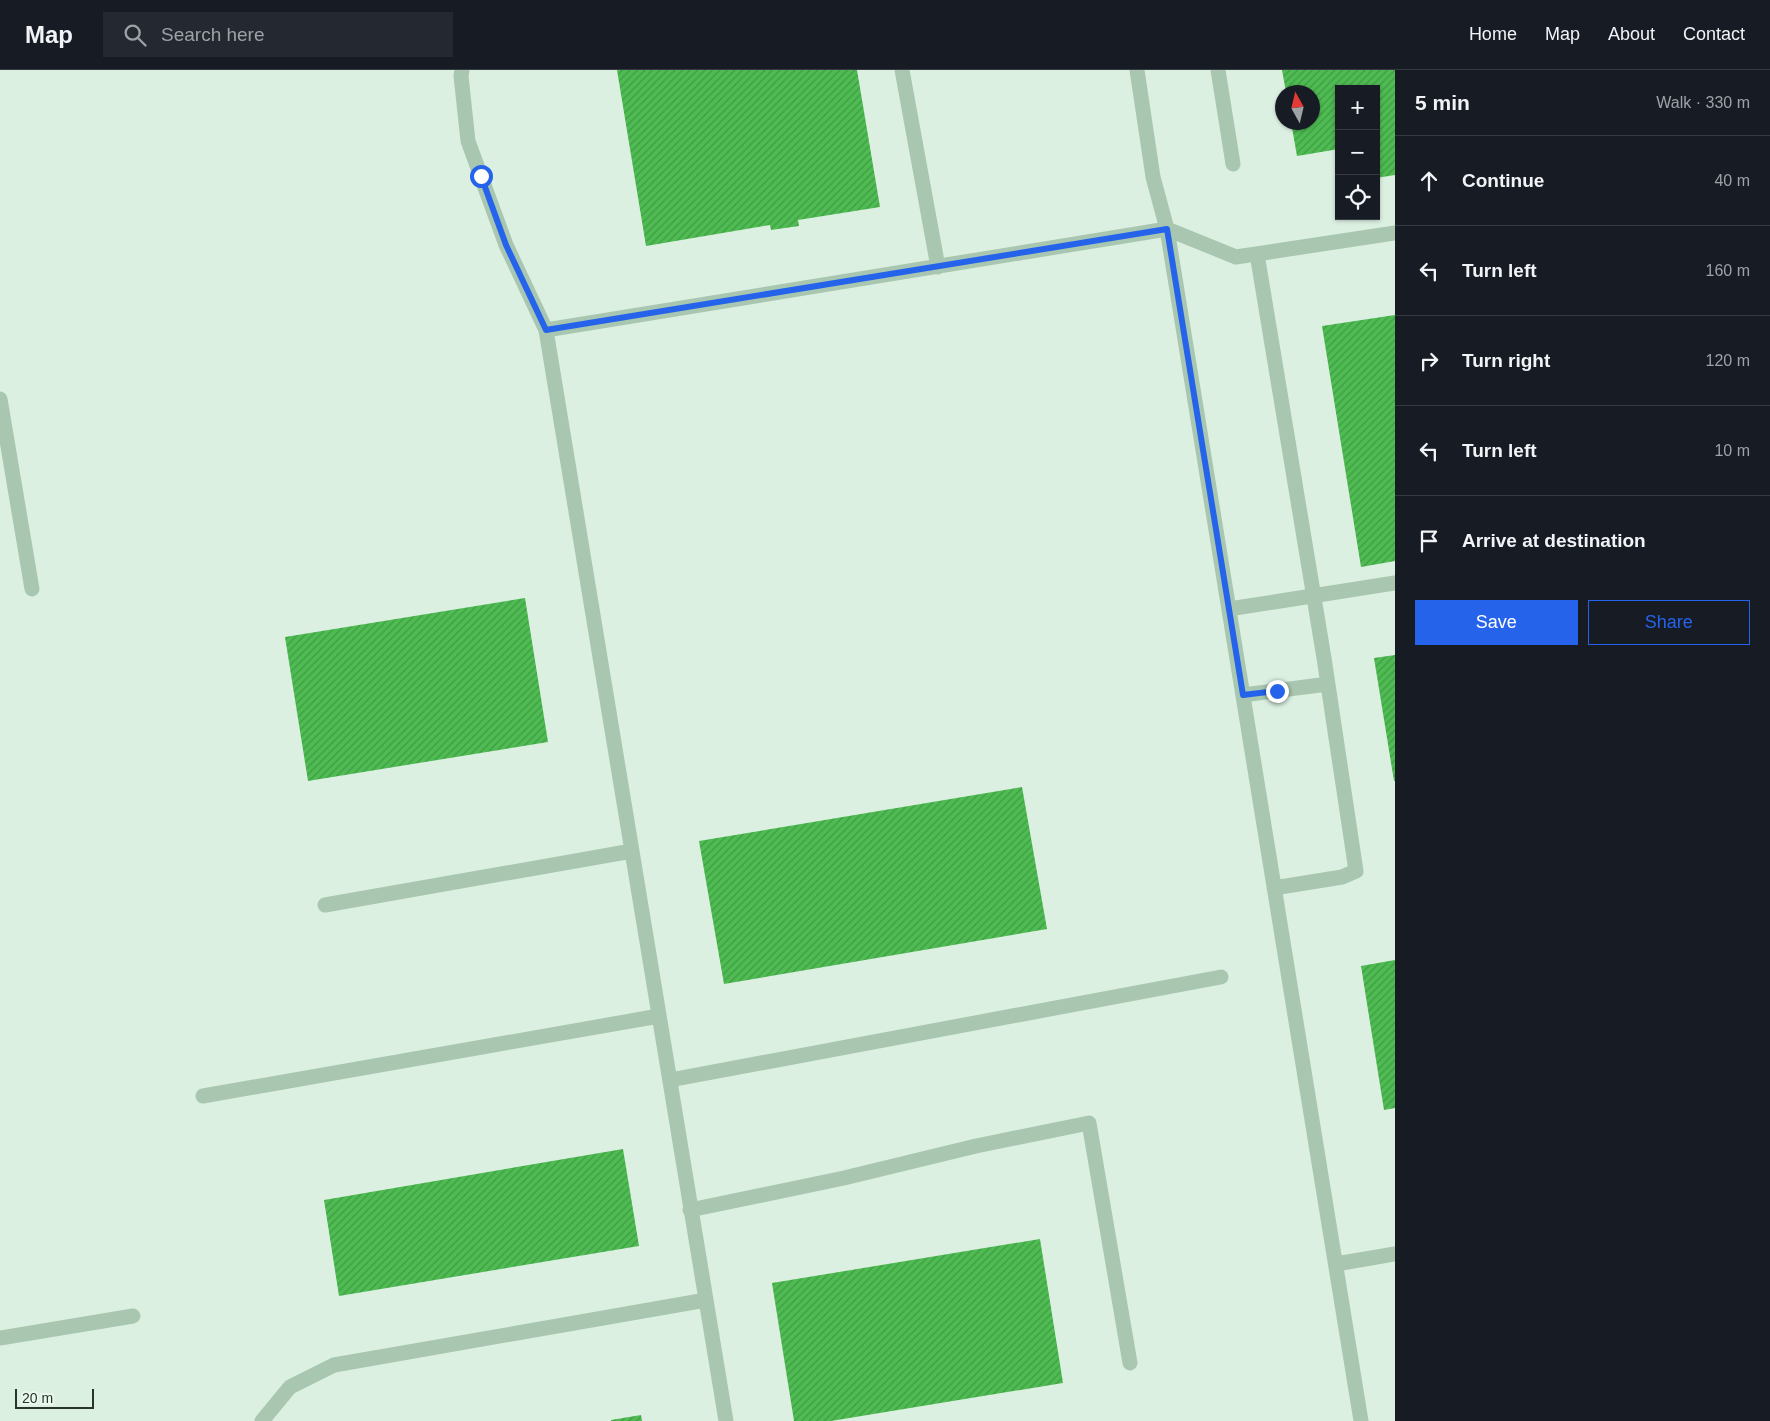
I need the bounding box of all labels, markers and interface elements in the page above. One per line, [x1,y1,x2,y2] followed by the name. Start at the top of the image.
[103,12,453,57] search box
[25,21,73,48] text: Map
[121,21,149,49] icon: search
[161,24,265,45] text: Search here
[1469,24,1517,44] text: Home
[1545,24,1580,44] text: Map
[1608,24,1655,44] text: About
[1683,24,1745,44] text: Contact
[1275,85,1320,130] north arrow
[1335,85,1380,220] map controls
[1335,85,1380,130] button: +
[1415,91,1470,114] text: 5 min
[1656,94,1750,111] text: Walk · 330 m
[1335,130,1380,175] button: −
[470,165,493,188] route start
[1415,167,1443,195] icon: ahead
[1462,170,1544,191] text: Continue
[1714,172,1750,189] text: 40 m
[1335,175,1380,220] button: locate
[1415,257,1443,285] icon: left
[1462,260,1537,281] text: Turn left
[1706,262,1750,279] text: 160 m
[1415,347,1443,375] icon: right
[1462,350,1550,371] text: Turn right
[1706,352,1750,369] text: 120 m
[1415,437,1443,465] icon: left
[1462,440,1537,461] text: Turn left
[1714,442,1750,459] text: 10 m
[1415,527,1443,555] icon: arrive
[1462,530,1646,551] text: Arrive at destination
[1415,600,1578,645] button: Save
[1588,600,1750,645] button: Share
[1266,680,1289,703] route end
[15,1386,94,1409] scale bar
[22,1390,53,1406] text: 20 m

